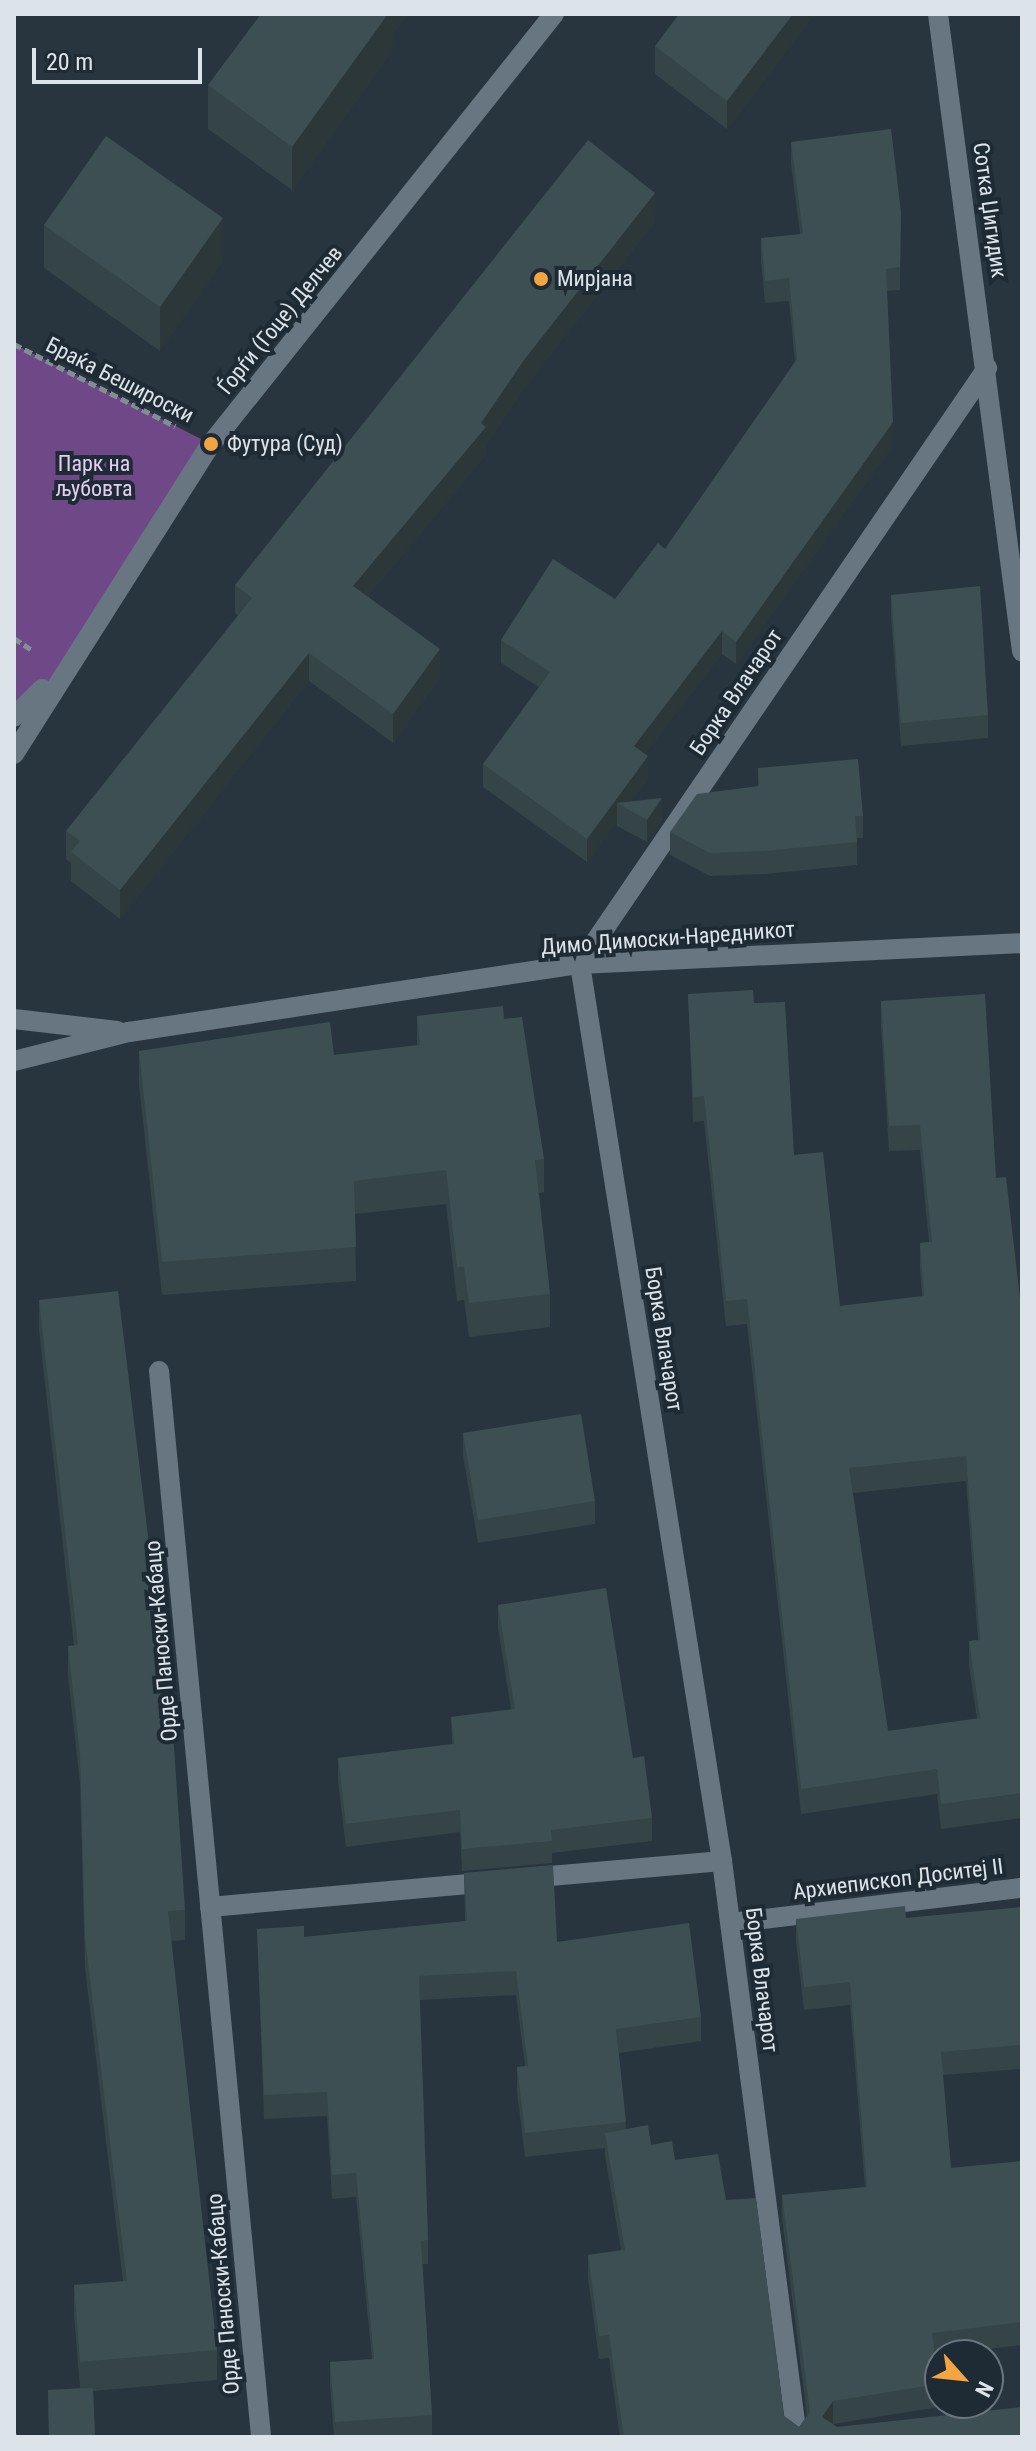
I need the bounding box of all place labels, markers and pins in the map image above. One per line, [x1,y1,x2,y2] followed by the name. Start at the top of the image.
[557,266,633,292] place label: Мирјана
[532,270,550,288] marker: Мирјана
[227,431,343,457] place label: Футура (Суд)
[202,435,220,453] marker: Футура (Суд)

